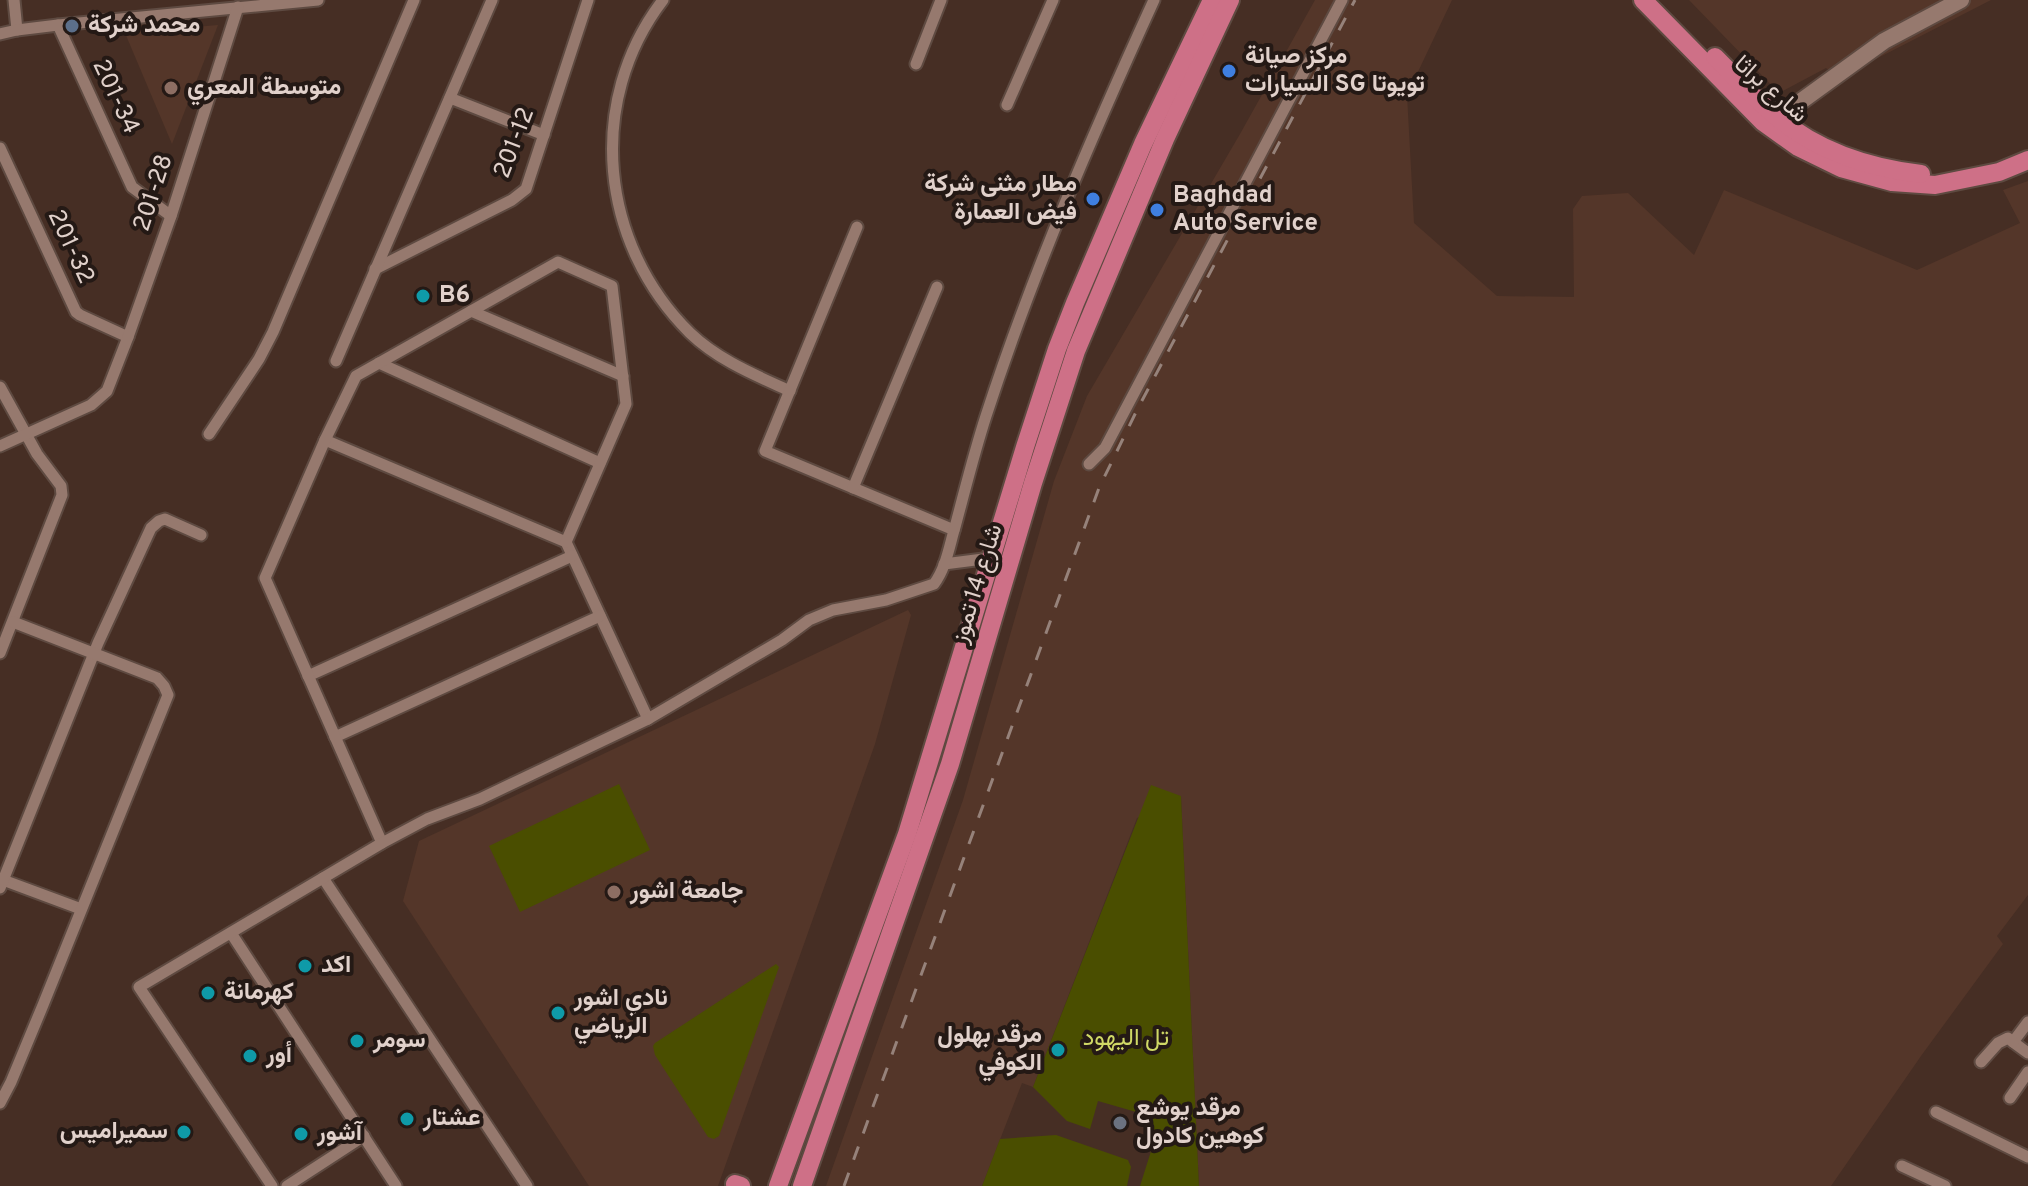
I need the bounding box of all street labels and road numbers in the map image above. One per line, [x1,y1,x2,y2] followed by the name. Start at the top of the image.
[1727,50,1813,130] street label: شارع براثا
[85,55,145,139] street label: 201-34
[488,103,542,183] street label: 201-12
[128,151,180,235] street label: 201-28
[40,205,100,289] street label: 201-32
[945,521,1010,648] street label: شارع 14 تموز

